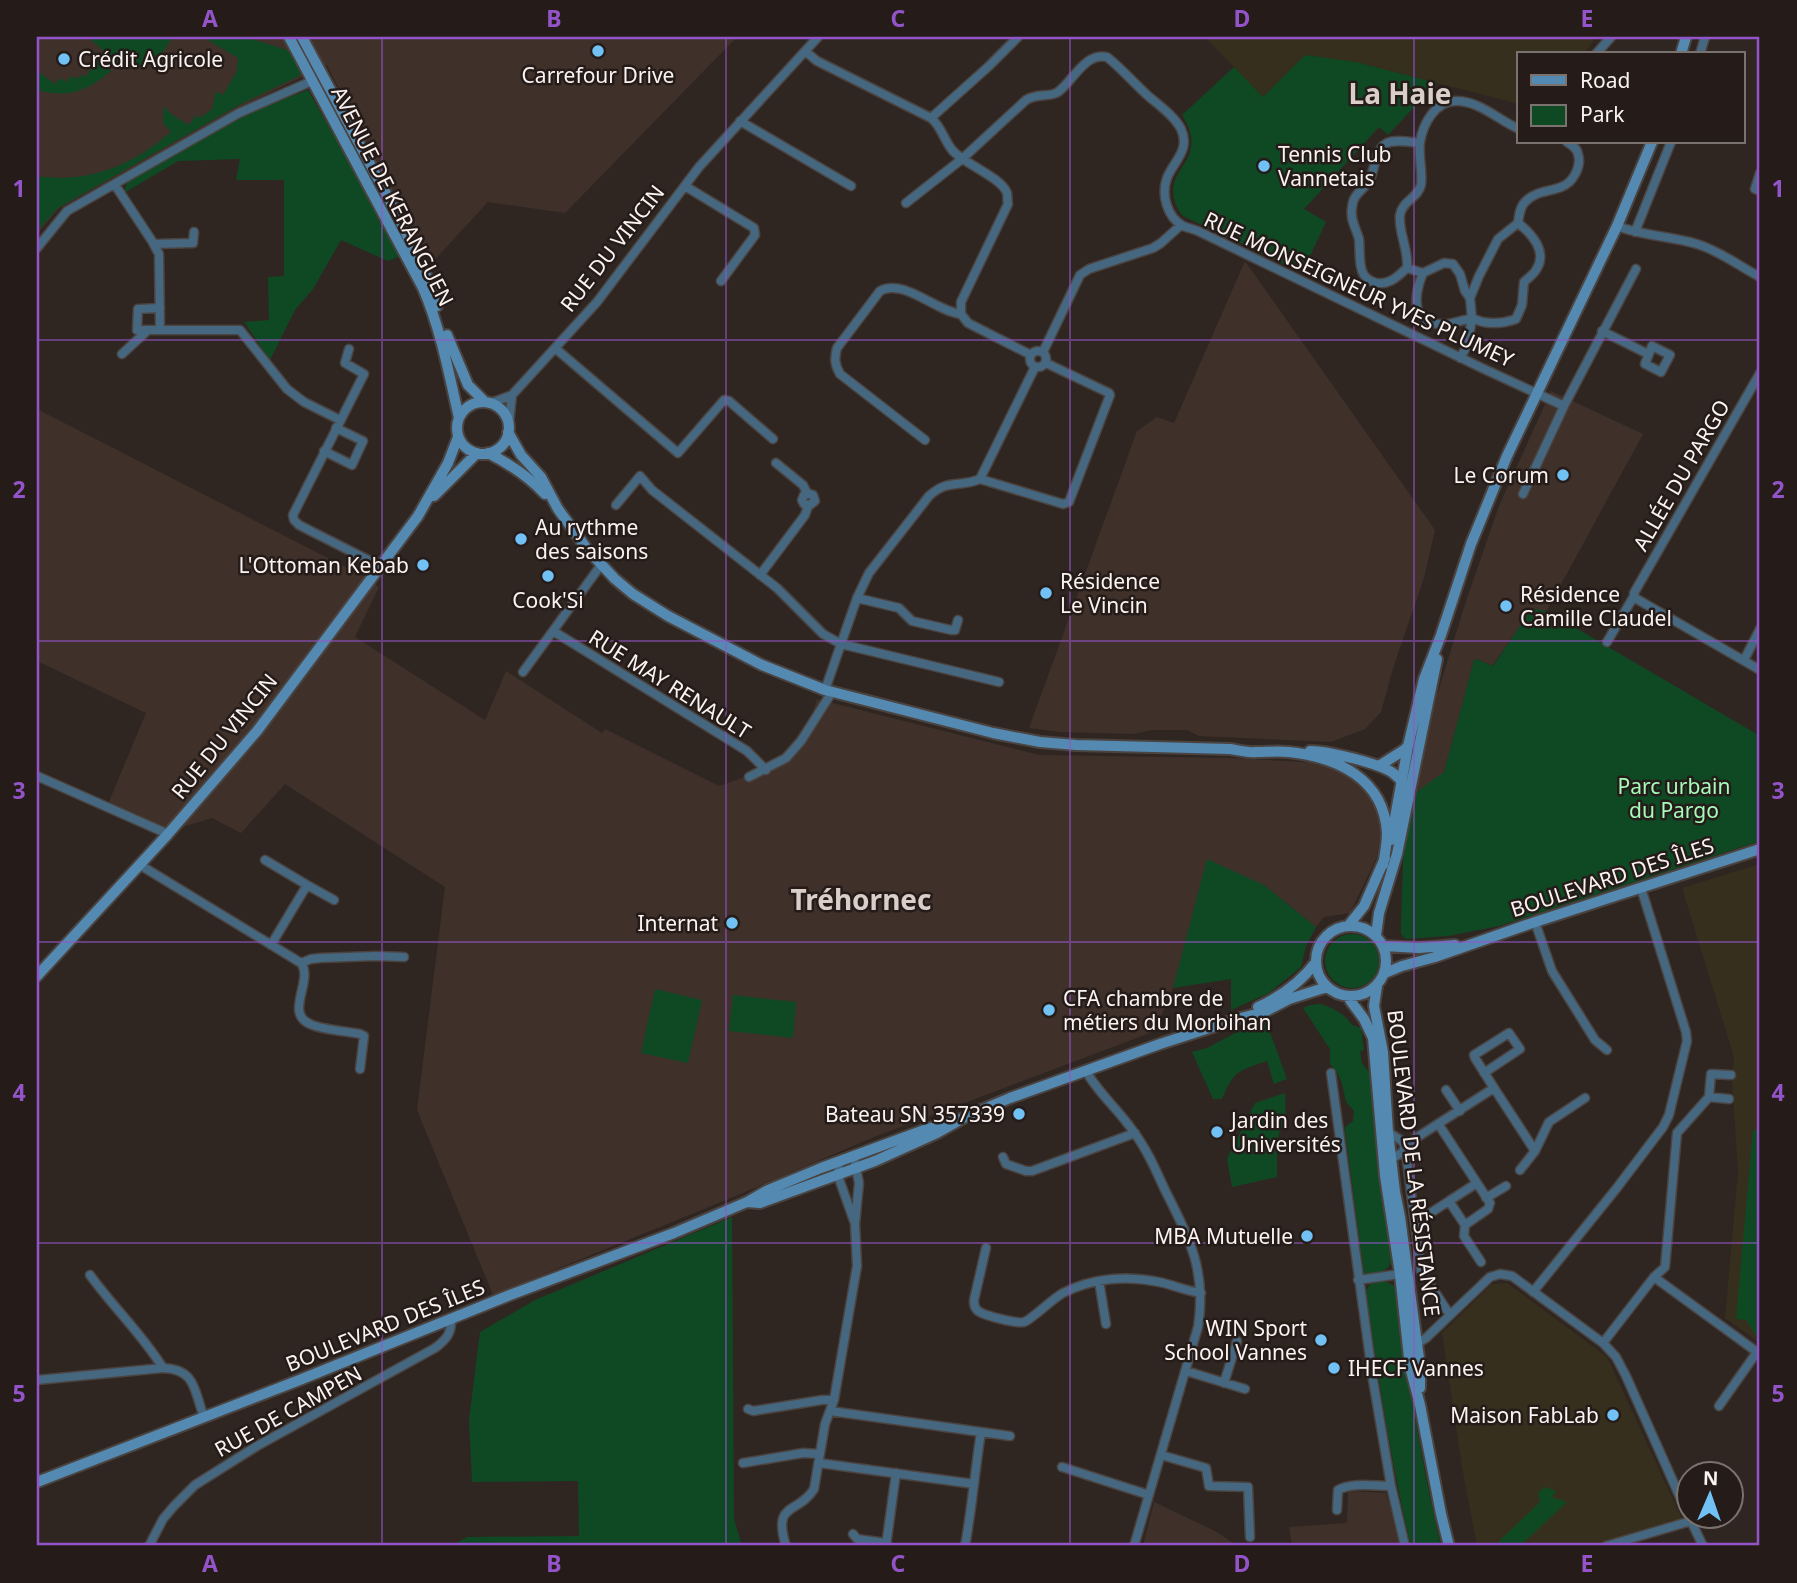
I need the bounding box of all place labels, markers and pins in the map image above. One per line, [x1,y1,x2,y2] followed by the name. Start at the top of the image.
[590,43,606,59] marker: Carrefour Drive
[78,45,223,73] place label: Crédit Agricole
[56,51,72,67] marker: Crédit Agricole
[522,61,674,89] place label: Carrefour Drive
[1278,140,1392,192] place label: Tennis Club Vannetais
[1256,158,1272,174] marker: Tennis Club Vannetais
[1453,461,1549,489] place label: Le Corum
[1555,467,1571,483] marker: Le Corum
[535,513,648,565] place label: Au rythme des saisons
[513,531,529,547] marker: Au rythme des saisons
[238,551,409,579] place label: L'Ottoman Kebab
[415,557,431,573] marker: L'Ottoman Kebab
[1060,567,1160,619] place label: Résidence Le Vincin
[540,568,556,584] marker: Cook'Si
[1520,580,1672,632] place label: Résidence Camille Claudel
[1038,585,1054,601] marker: Résidence Le Vincin
[512,586,584,614] place label: Cook'Si
[1498,598,1514,614] marker: Résidence Camille Claudel
[637,909,718,937] place label: Internat
[724,915,740,931] marker: Internat
[1063,984,1271,1036] place label: CFA chambre de métiers du Morbihan
[1041,1002,1057,1018] marker: CFA chambre de métiers du Morbihan
[825,1100,1005,1128] place label: Bateau SN 357339
[1011,1106,1027,1122] marker: Bateau SN 357339
[1229,1106,1341,1158] place label: Jardin des Universités
[1209,1124,1225,1140] marker: Jardin des Universités
[1154,1222,1293,1250] place label: MBA Mutuelle
[1299,1228,1315,1244] marker: MBA Mutuelle
[1164,1314,1307,1366] place label: WIN Sport School Vannes
[1313,1332,1329,1348] marker: WIN Sport School Vannes
[1348,1354,1484,1382] place label: IHECF Vannes
[1326,1360,1342,1376] marker: IHECF Vannes
[1450,1401,1599,1429] place label: Maison FabLab
[1605,1407,1621,1423] marker: Maison FabLab

